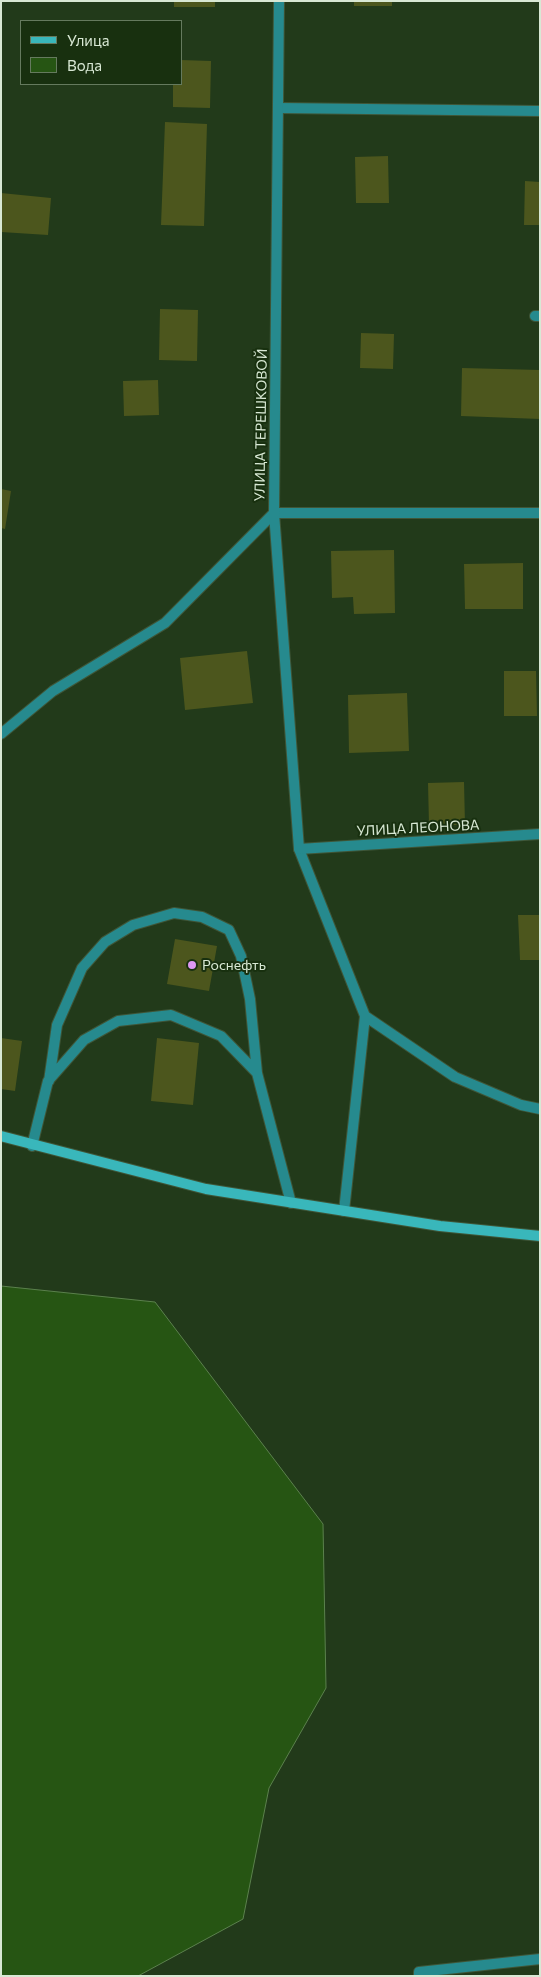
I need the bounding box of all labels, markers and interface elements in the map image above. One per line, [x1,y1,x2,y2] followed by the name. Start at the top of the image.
[20,20,182,85] legend
[67,31,109,49] text: Улица
[67,56,102,74] text: Вода
[251,349,271,501] street label: УЛИЦА ТЕРЕШКОВОЙ
[356,816,480,840] street label: УЛИЦА ЛЕОНОВА
[202,957,266,973] place label: Роснефть
[186,959,198,971] marker: Роснефть

